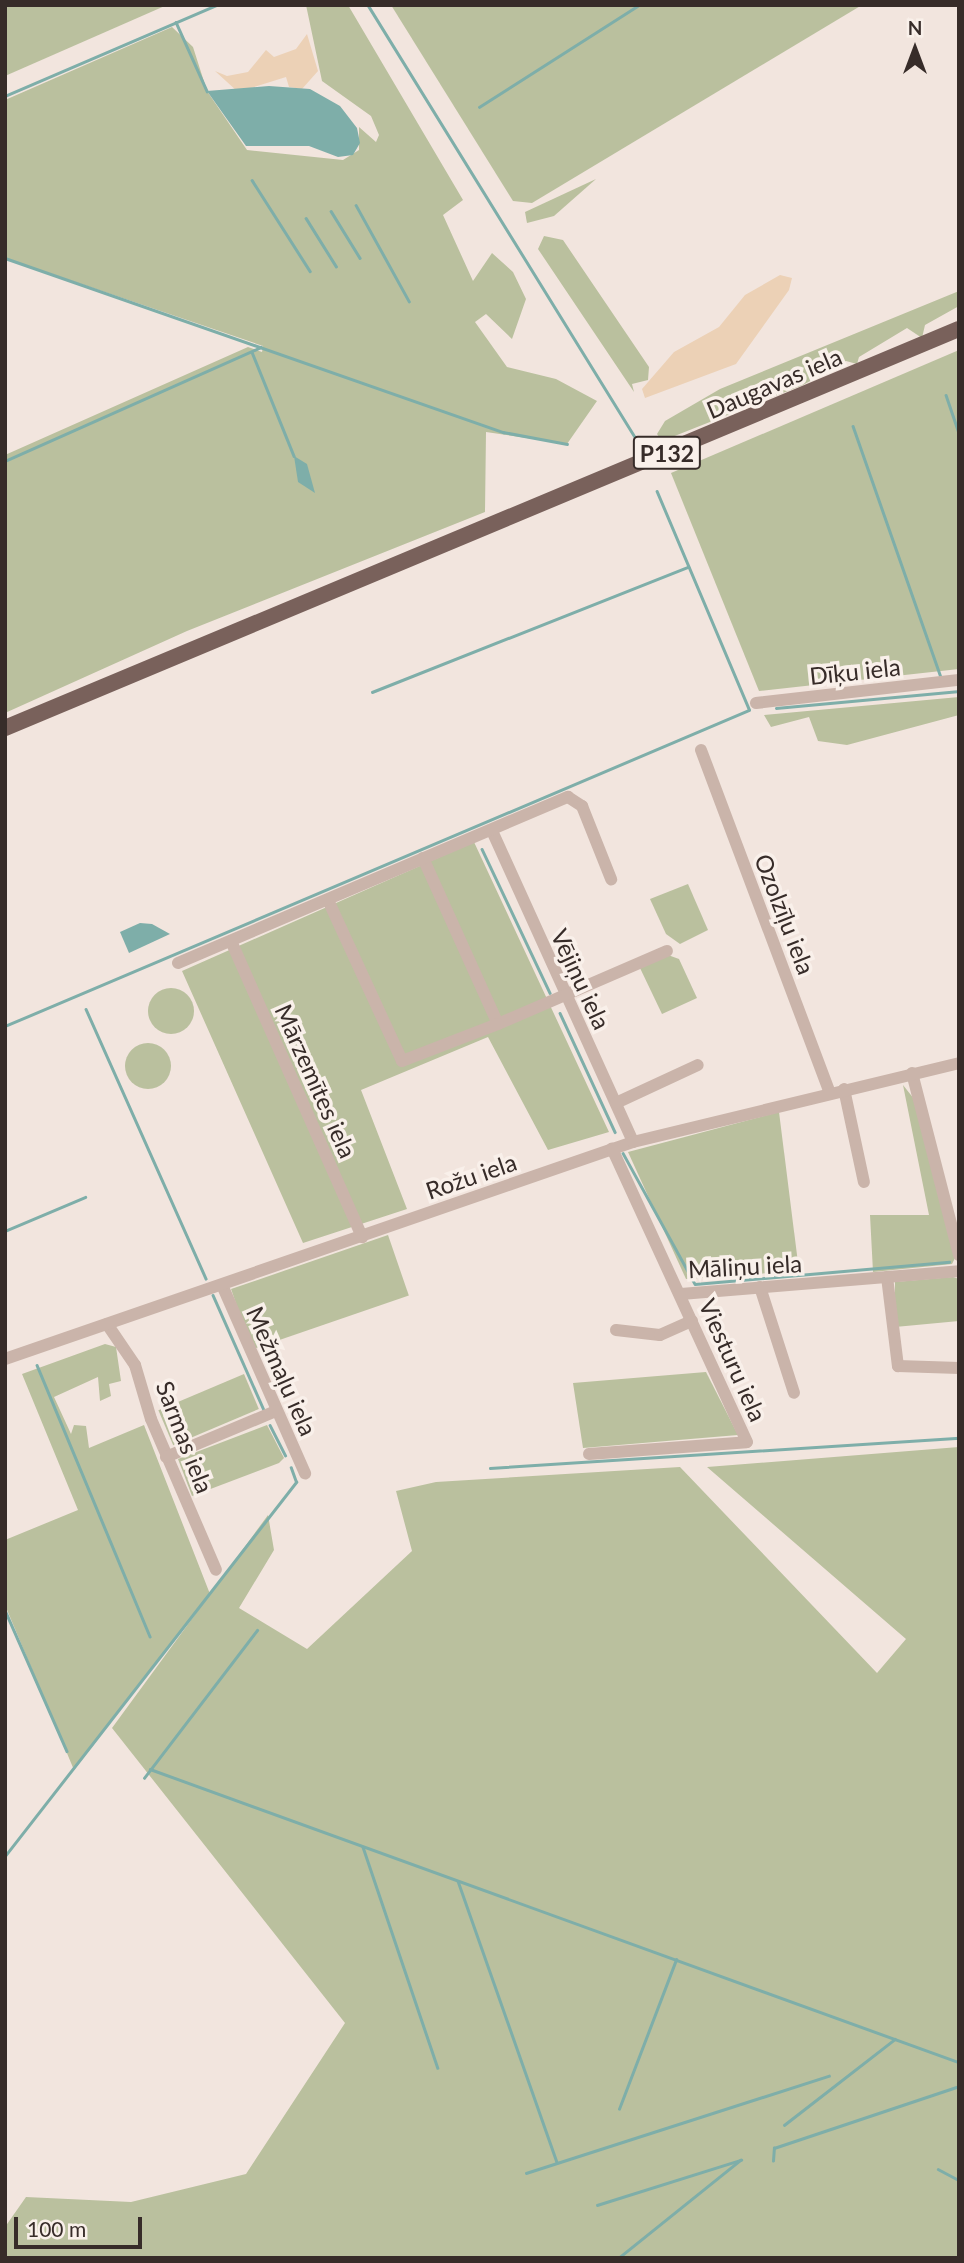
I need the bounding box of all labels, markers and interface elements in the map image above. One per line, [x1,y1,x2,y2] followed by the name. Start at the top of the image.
[880,14,950,84] north arrow
[908,16,922,39] text: N
[702,342,846,424] street label: Daugavas iela
[632,433,702,472] road number: P132
[808,652,902,690] street label: Dīķu iela
[749,850,821,978] street label: Ozolzīļu iela
[545,924,617,1034] street label: Vējiņu iela
[269,1000,363,1162] street label: Mārzemītes iela
[422,1147,520,1205] street label: Rožu iela
[687,1249,803,1283] street label: Māliņu iela
[693,1294,773,1426] street label: Viesturu iela
[241,1302,323,1440] street label: Mežmaļu iela
[150,1377,220,1497] street label: Sarmas iela
[18,2204,145,2248] scale bar
[27,2216,86,2241] text: 100 m

